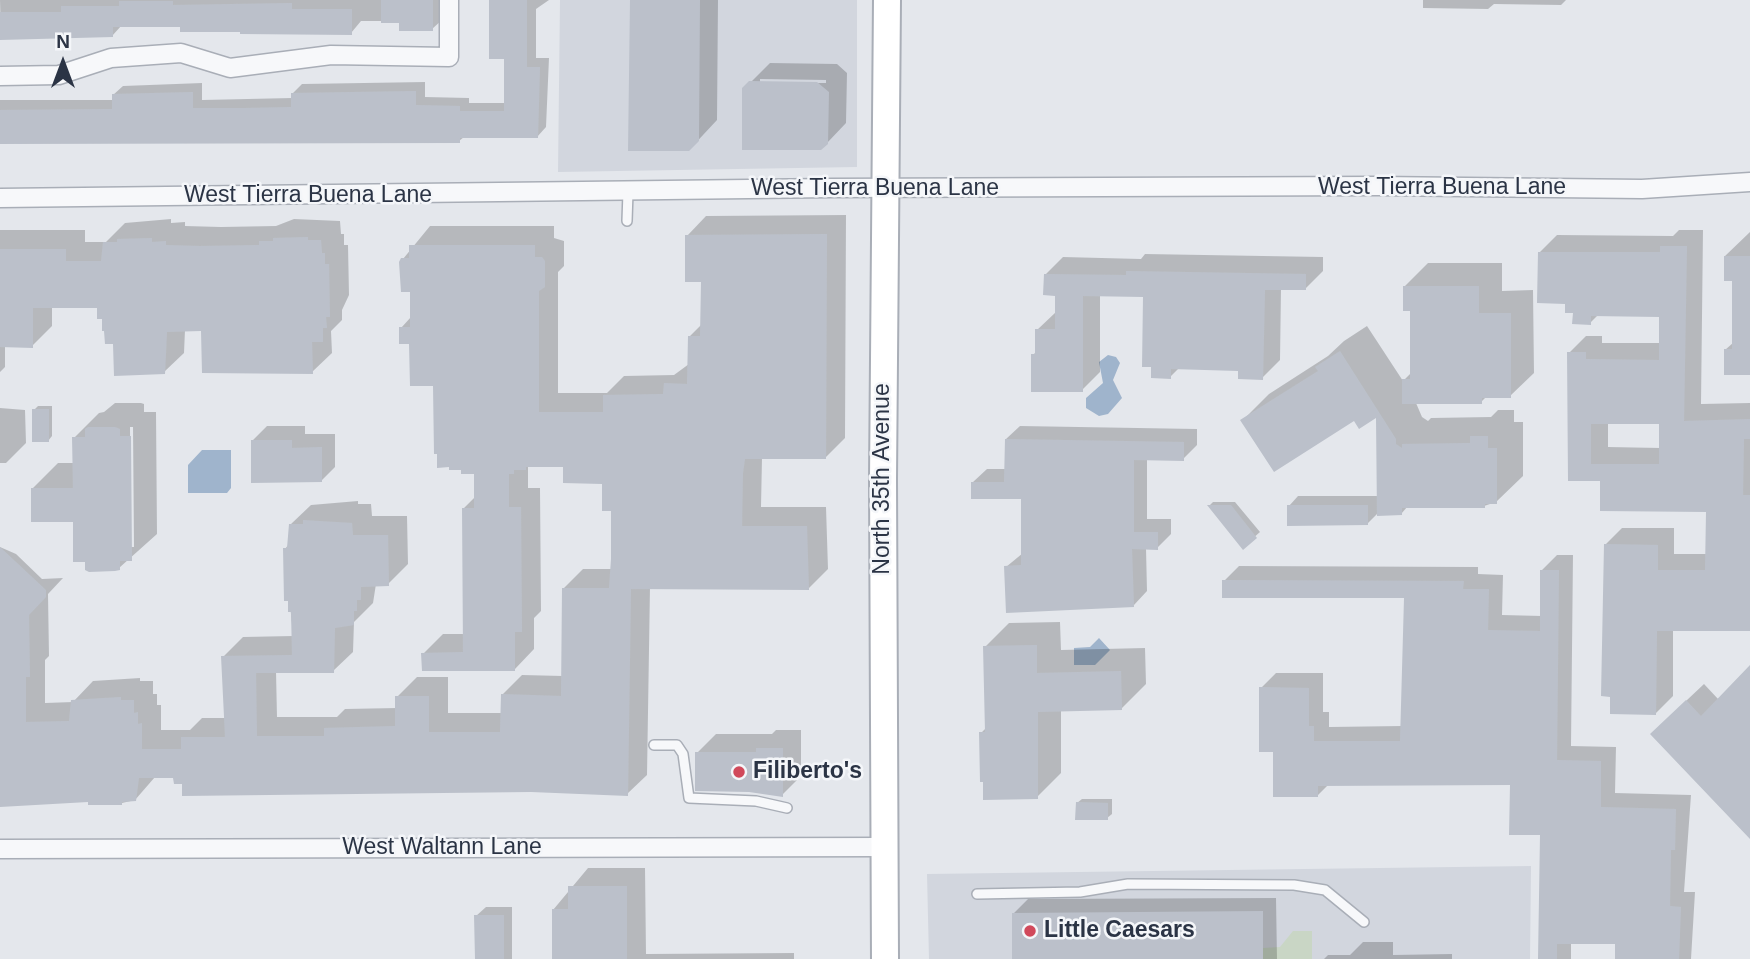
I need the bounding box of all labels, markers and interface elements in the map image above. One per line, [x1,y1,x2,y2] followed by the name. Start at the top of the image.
[28,28,98,98] north arrow
[56,31,70,52] text: N
[1318,174,1566,202] street label: West Tierra Buena Lane
[751,175,999,203] street label: West Tierra Buena Lane
[184,182,432,210] street label: West Tierra Buena Lane
[869,383,897,575] street label: North 35th Avenue
[753,758,862,786] place label: Filiberto's
[731,764,747,780] marker: Filiberto's
[342,834,542,862] street label: West Waltann Lane
[1044,917,1195,945] place label: Little Caesars
[1022,923,1038,939] marker: Little Caesars

